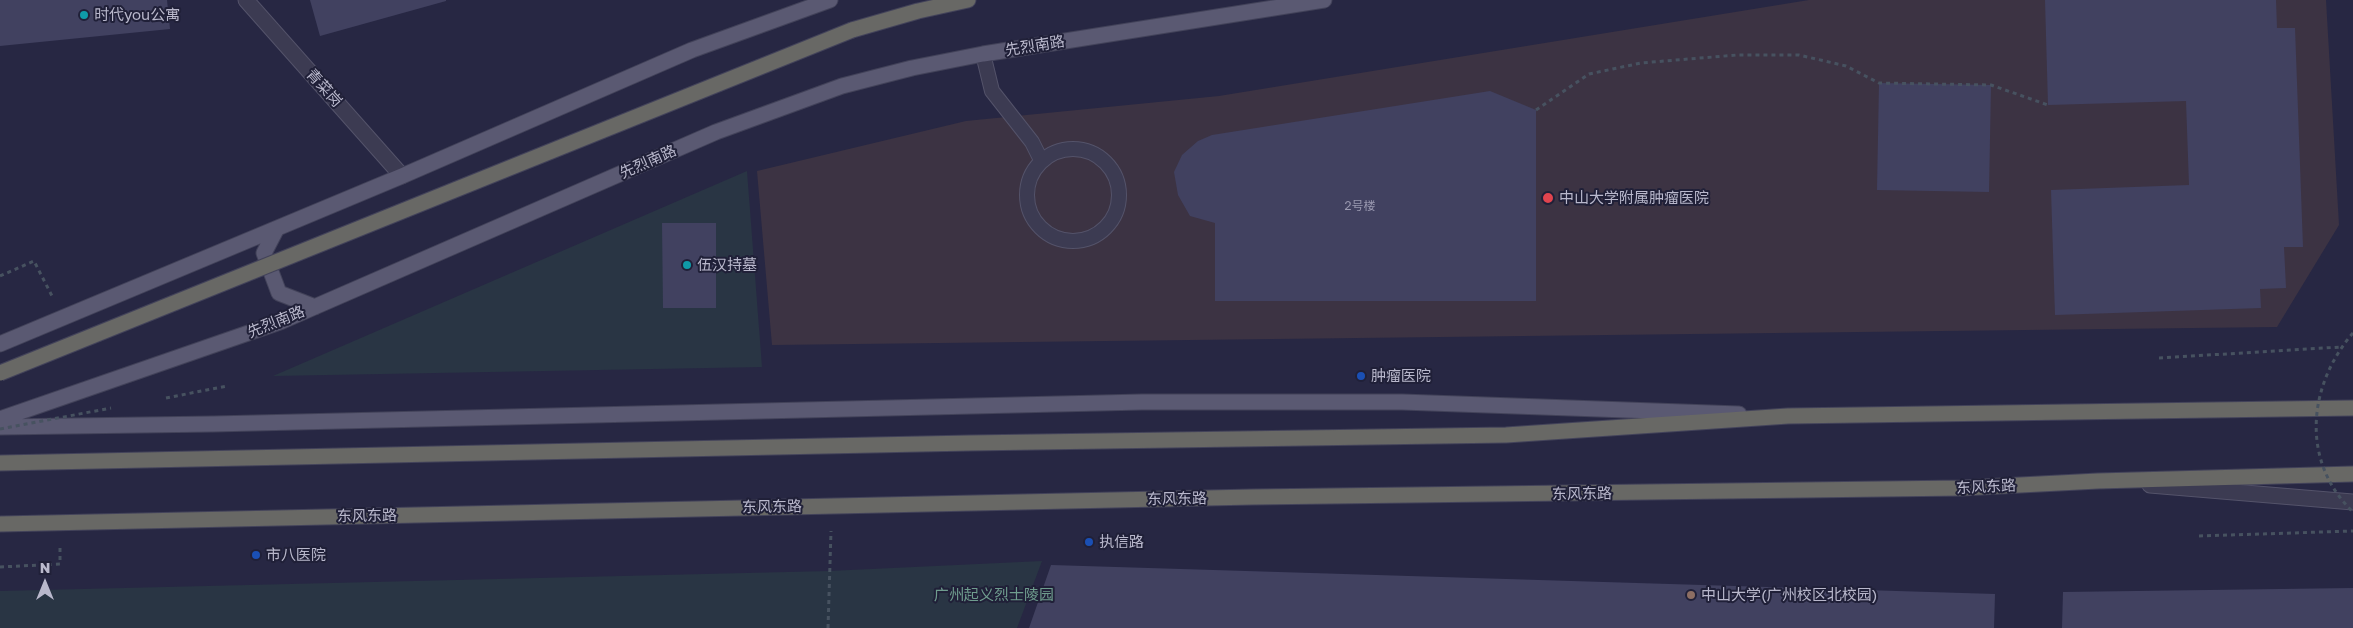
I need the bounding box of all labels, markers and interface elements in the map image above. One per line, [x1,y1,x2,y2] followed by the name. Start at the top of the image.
[94,6,180,24] place label: 时代you公寓
[78,9,90,21] marker: 时代you公寓
[1004,32,1066,60] street label: 先烈南路
[302,65,346,111] street label: 青菜岗
[617,142,679,182] street label: 先烈南路
[1559,189,1709,207] place label: 中山大学附属肿瘤医院
[1541,191,1555,205] marker: 中山大学附属肿瘤医院
[1345,199,1375,213] house number: 2号楼
[697,256,757,274] place label: 伍汉持墓
[681,259,693,271] marker: 伍汉持墓
[245,302,307,342] street label: 先烈南路
[1371,367,1431,385] place label: 肿瘤医院
[1355,370,1367,382] marker: 肿瘤医院
[1956,476,2016,498] street label: 东风东路
[1552,484,1612,504] street label: 东风东路
[1147,489,1207,509] street label: 东风东路
[742,497,802,517] street label: 东风东路
[337,506,397,526] street label: 东风东路
[1099,533,1144,551] place label: 执信路
[1083,536,1095,548] marker: 执信路
[266,546,326,564] place label: 市八医院
[250,549,262,561] marker: 市八医院
[20,558,70,608] north arrow
[40,559,50,576] text: N
[934,586,1054,604] park label: 广州起义烈士陵园
[1701,586,1877,604] place label: 中山大学(广州校区北校园)
[1685,589,1697,601] marker: 中山大学(广州校区北校园)

